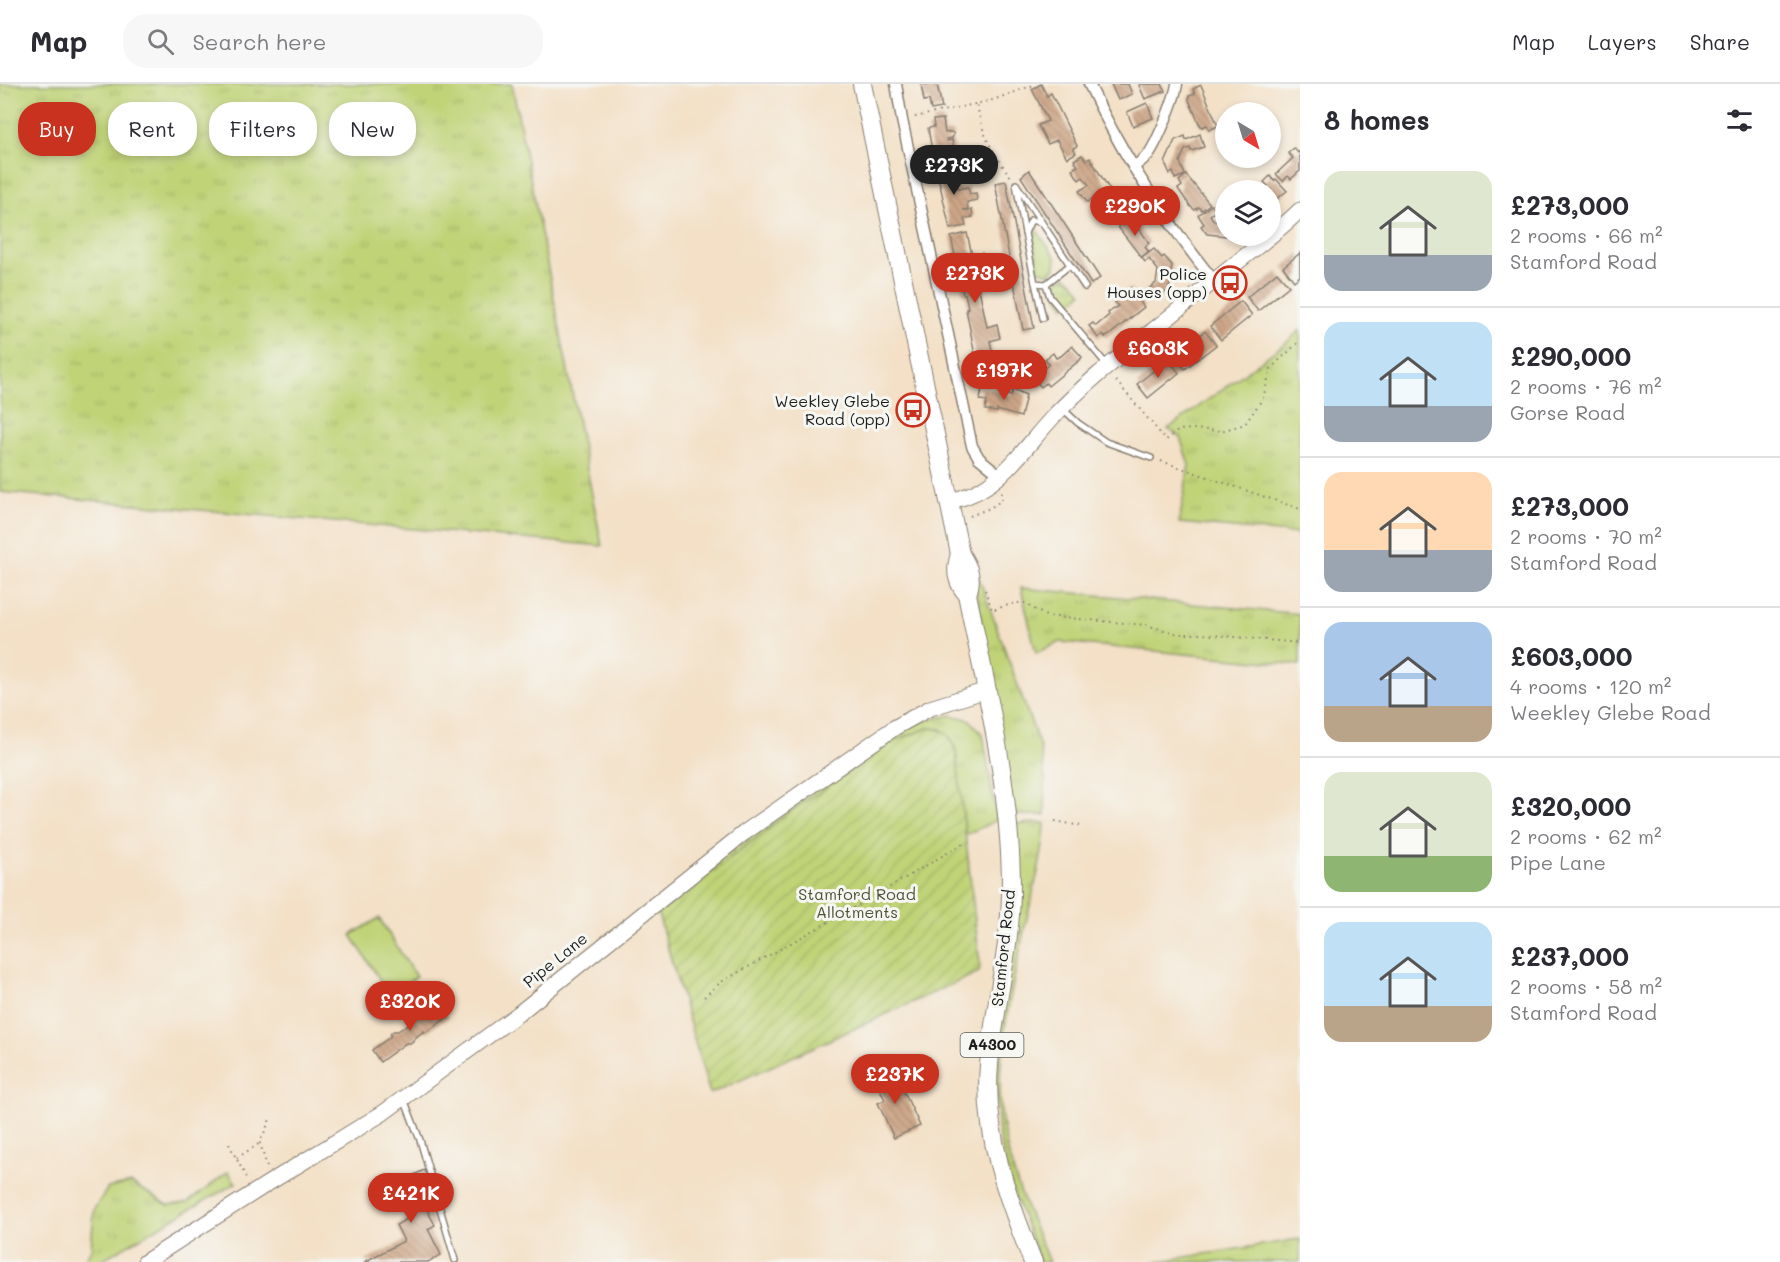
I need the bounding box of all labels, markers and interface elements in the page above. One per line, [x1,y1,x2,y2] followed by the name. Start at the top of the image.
[123,14,543,68] search box
[30,23,87,59] text: Map
[144,25,177,58] icon: search
[192,27,326,56] text: Search here
[1512,28,1555,55] text: Map
[1588,28,1657,55] text: Layers
[1690,28,1750,55] text: Share
[18,102,96,156] chip: Buy
[108,102,197,156] chip: Rent
[209,102,317,156] chip: Filters
[329,102,416,156] chip: New
[1215,102,1281,168] north arrow
[1215,102,1281,246] map controls
[1324,103,1430,137] text: 8 homes
[1723,104,1756,137] icon: filters
[912,145,996,196] pin: £273K
[924,151,984,177] text: £273K
[1215,180,1281,246] button: layers
[1093,186,1177,237] pin: £290K
[1510,188,1629,222] text: £273,000
[1104,192,1166,218] text: £290K
[1372,195,1444,267] icon: home
[1510,222,1663,248] text: 2 rooms · 66 m²
[1510,248,1657,274] text: Stamford Road
[933,253,1017,304] pin: £273K
[945,259,1005,285] text: £273K
[1107,263,1207,302] place label: Police Houses (opp)
[1212,265,1248,301] bus stop icon: Police Houses (opp)
[1116,328,1200,379] pin: £603K
[1127,334,1189,360] text: £603K
[1510,339,1631,373] text: £290,000
[1372,346,1444,418] icon: home
[962,350,1046,401] pin: £197K
[975,356,1033,382] text: £197K
[1510,373,1662,399] text: 2 rooms · 76 m²
[774,390,890,429] place label: Weekley Glebe Road (opp)
[895,392,931,428] bus stop icon: Weekley Glebe Road (opp)
[1510,399,1625,425] text: Gorse Road
[1510,489,1629,523] text: £273,000
[1372,496,1444,568] icon: home
[1510,523,1662,549] text: 2 rooms · 70 m²
[1510,549,1657,575] text: Stamford Road
[1510,639,1632,673] text: £603,000
[1372,646,1444,718] icon: home
[1510,673,1671,699] text: 4 rooms · 120 m²
[1510,699,1711,725] text: Weekley Glebe Road
[1510,789,1631,823] text: £320,000
[1372,796,1444,868] icon: home
[1510,823,1662,849] text: 2 rooms · 62 m²
[1510,849,1606,875] text: Pipe Lane
[798,883,916,922] park label: Stamford Road Allotments
[986,888,1019,1008] street label: Stamford Road
[518,927,591,992] street label: Pipe Lane
[1510,939,1629,973] text: £237,000
[1372,946,1444,1018] icon: home
[1510,973,1662,999] text: 2 rooms · 58 m²
[368,981,452,1032] pin: £320K
[379,987,441,1013] text: £320K
[1510,999,1657,1025] text: Stamford Road
[960,1033,1024,1057] road number: A4300
[853,1054,937,1105] pin: £237K
[865,1060,925,1086] text: £237K
[369,1173,453,1224] pin: £421K
[382,1179,440,1205] text: £421K

